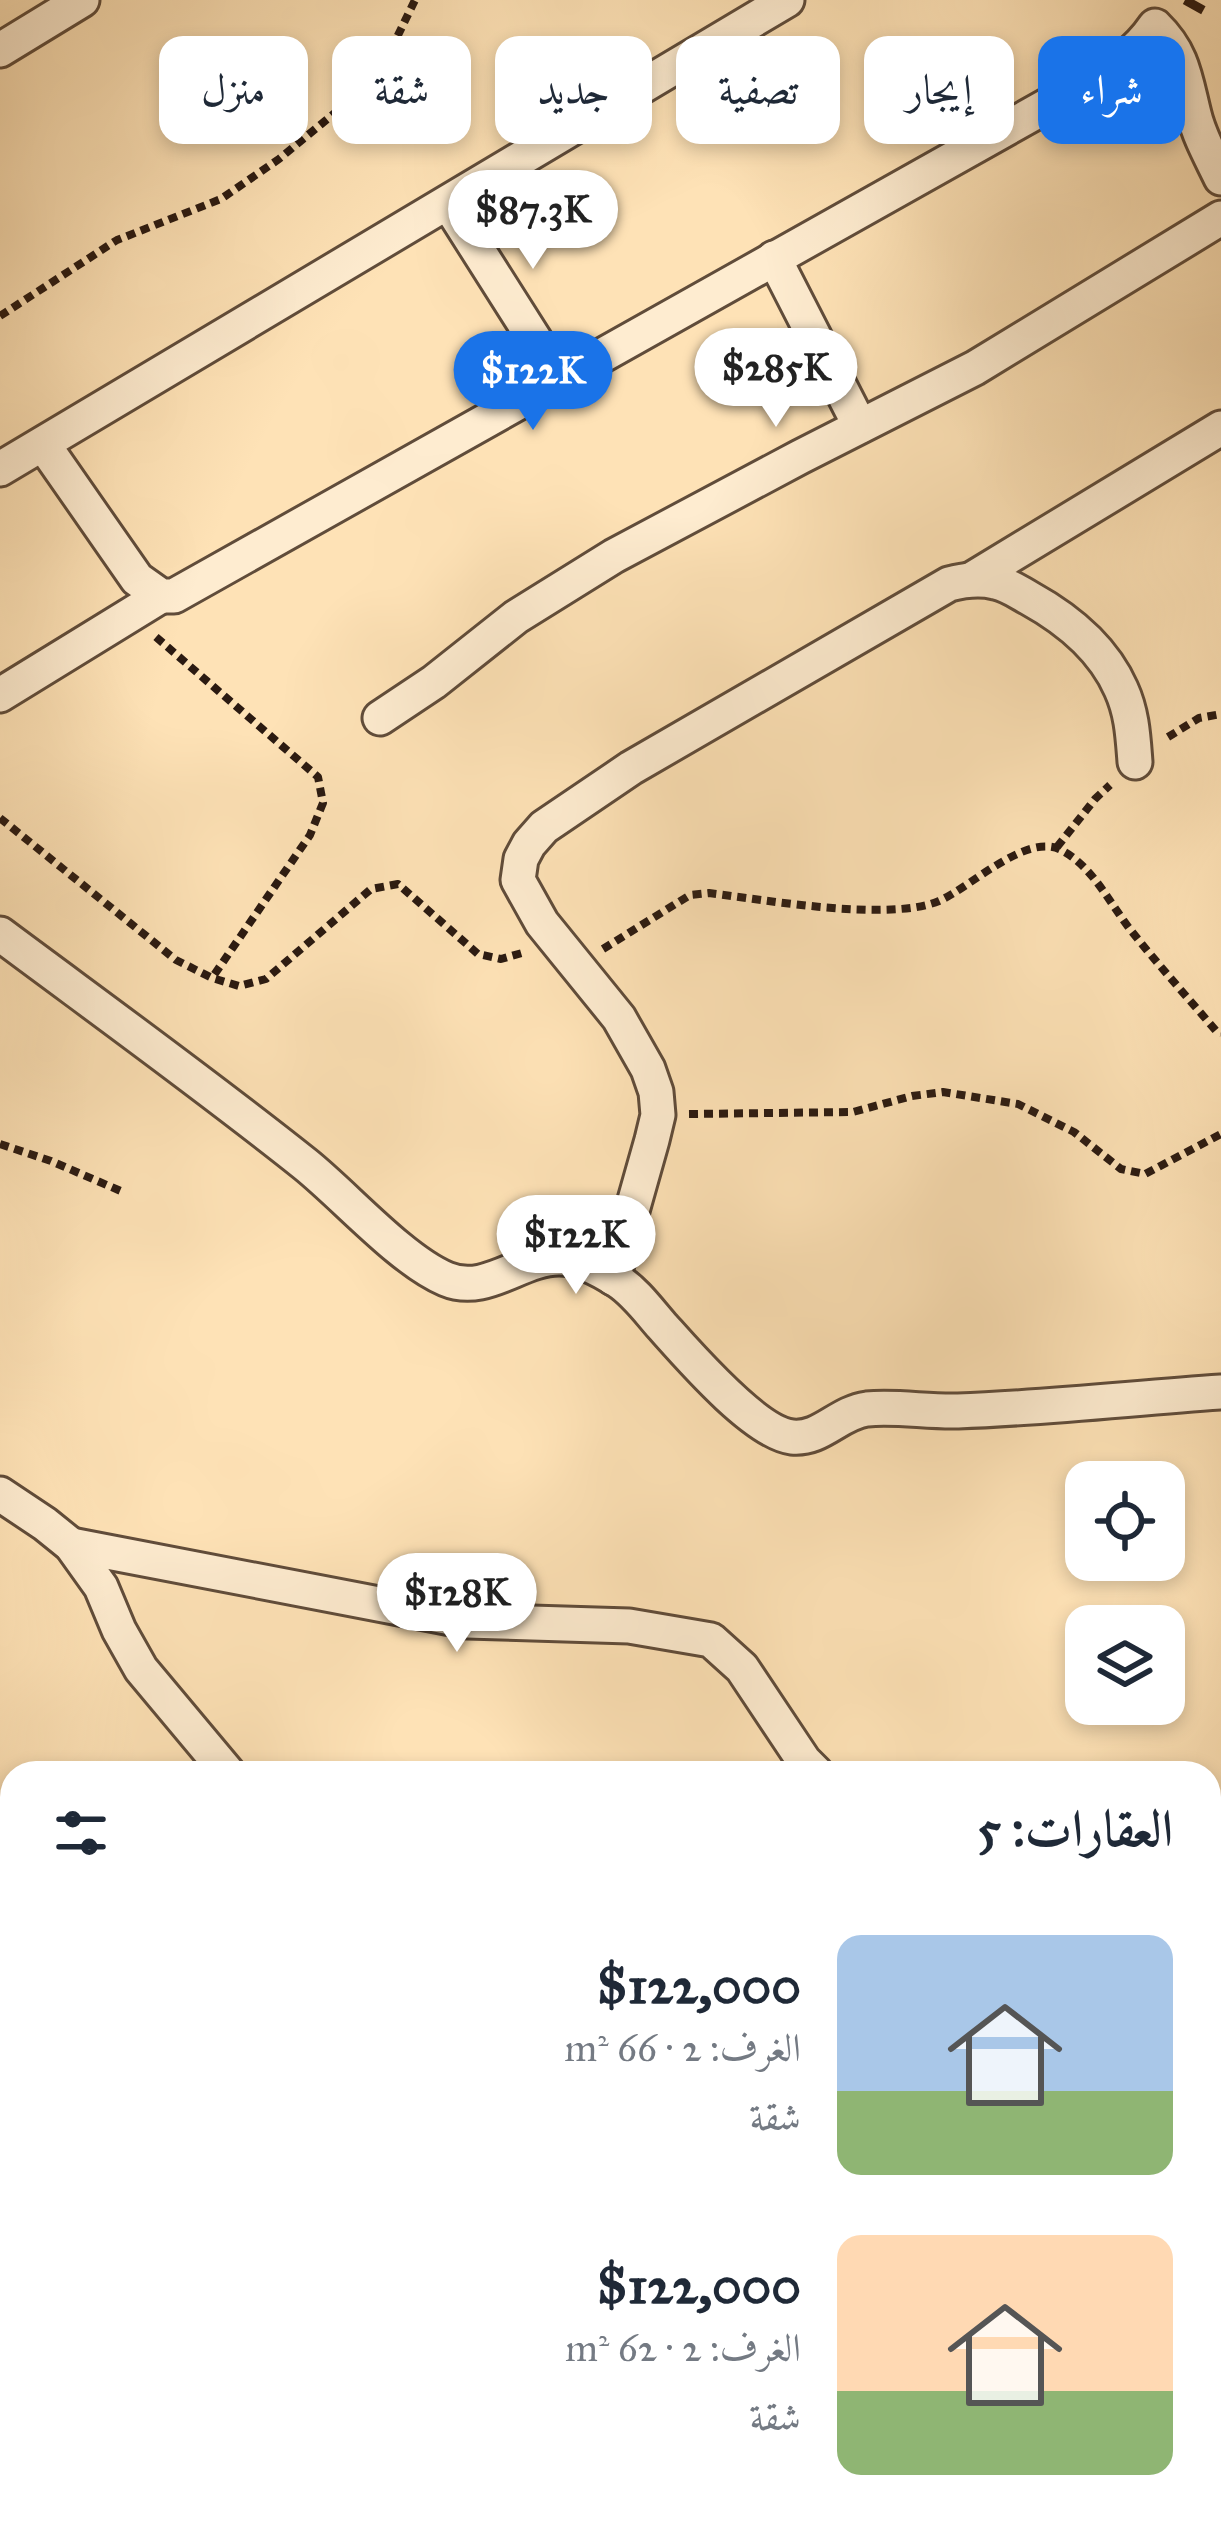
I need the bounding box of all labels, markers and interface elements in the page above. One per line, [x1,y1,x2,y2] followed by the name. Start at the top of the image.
[159,36,308,144] chip: منزل
[332,36,471,144] chip: شقة
[495,36,652,144] chip: جديد
[676,36,840,144] chip: تصفية
[864,36,1014,144] chip: إيجار
[1038,36,1185,144] chip: شراء
[435,170,631,272] pin: $87.3K
[475,185,591,233] text: $87.3K
[692,328,860,430] pin: $285K
[449,331,617,433] pin: $122K
[721,343,831,391] text: $285K
[481,346,585,394] text: $122K
[492,1195,660,1297] pin: $122K
[524,1210,628,1258] text: $122K
[1065,1461,1185,1725] map controls
[1065,1461,1185,1581] button: locate
[373,1553,541,1655] pin: $128K
[404,1568,510,1616] text: $128K
[1065,1605,1185,1725] button: layers
[977,1798,1173,1860] text: العقارات: 5
[48,1800,114,1866] icon: filters
[597,1955,801,2017] text: $122,000
[933,1983,1077,2127] icon: home
[564,2024,801,2072] text: الغرف: 2 · 66 m²
[749,2093,801,2141] text: شقة
[597,2255,801,2317] text: $122,000
[933,2283,1077,2427] icon: home
[565,2324,801,2372] text: الغرف: 2 · 62 m²
[749,2393,801,2441] text: شقة

